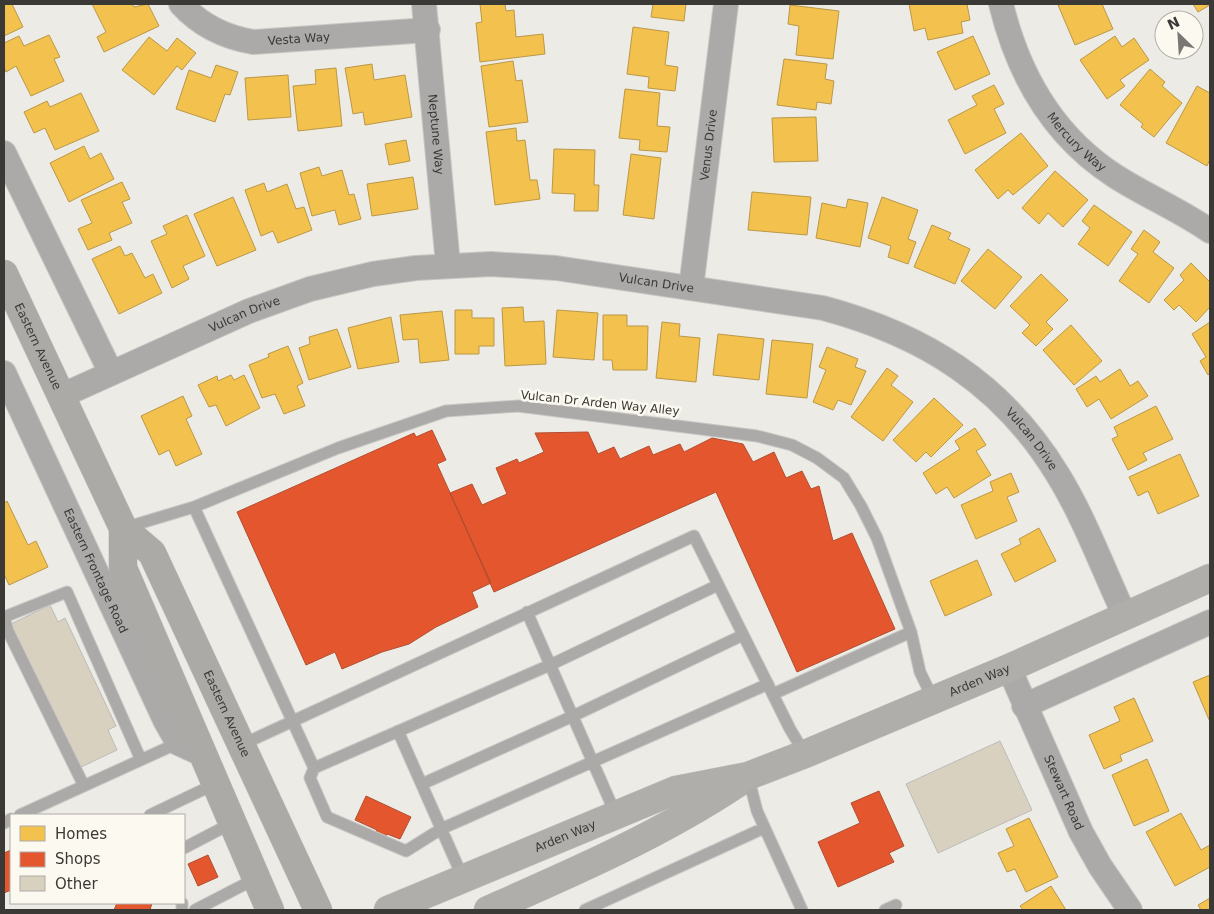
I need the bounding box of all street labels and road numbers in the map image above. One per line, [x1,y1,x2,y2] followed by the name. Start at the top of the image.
[267,30,331,48] street label: Vesta Way
[425,94,447,175] street label: Neptune Way
[697,108,720,182] street label: Venus Drive
[1044,110,1109,175] street label: Mercury Way
[618,270,695,296] street label: Vulcan Drive
[207,293,282,335] street label: Vulcan Drive
[12,301,64,392] street label: Eastern Avenue
[520,388,680,418] street label: Vulcan Dr Arden Way Alley
[1003,405,1060,473] street label: Vulcan Drive
[61,506,131,635] street label: Eastern Frontage Road
[947,661,1012,699] street label: Arden Way
[201,668,253,759] street label: Eastern Avenue
[1041,753,1086,832] street label: Stewart Road
[533,817,598,855] street label: Arden Way

